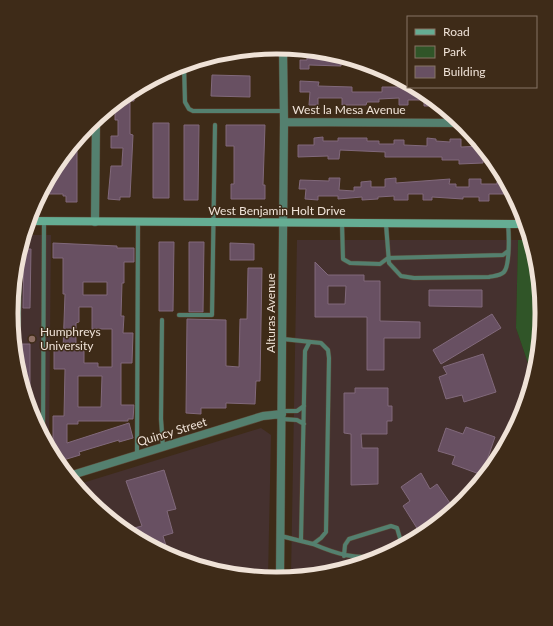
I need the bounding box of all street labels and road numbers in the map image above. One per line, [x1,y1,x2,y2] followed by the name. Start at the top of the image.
[292,102,406,117] street label: West la Mesa Avenue
[208,203,346,218] street label: West Benjamin Holt Drive
[263,273,278,353] street label: Alturas Avenue
[135,414,209,449] street label: Quincy Street

